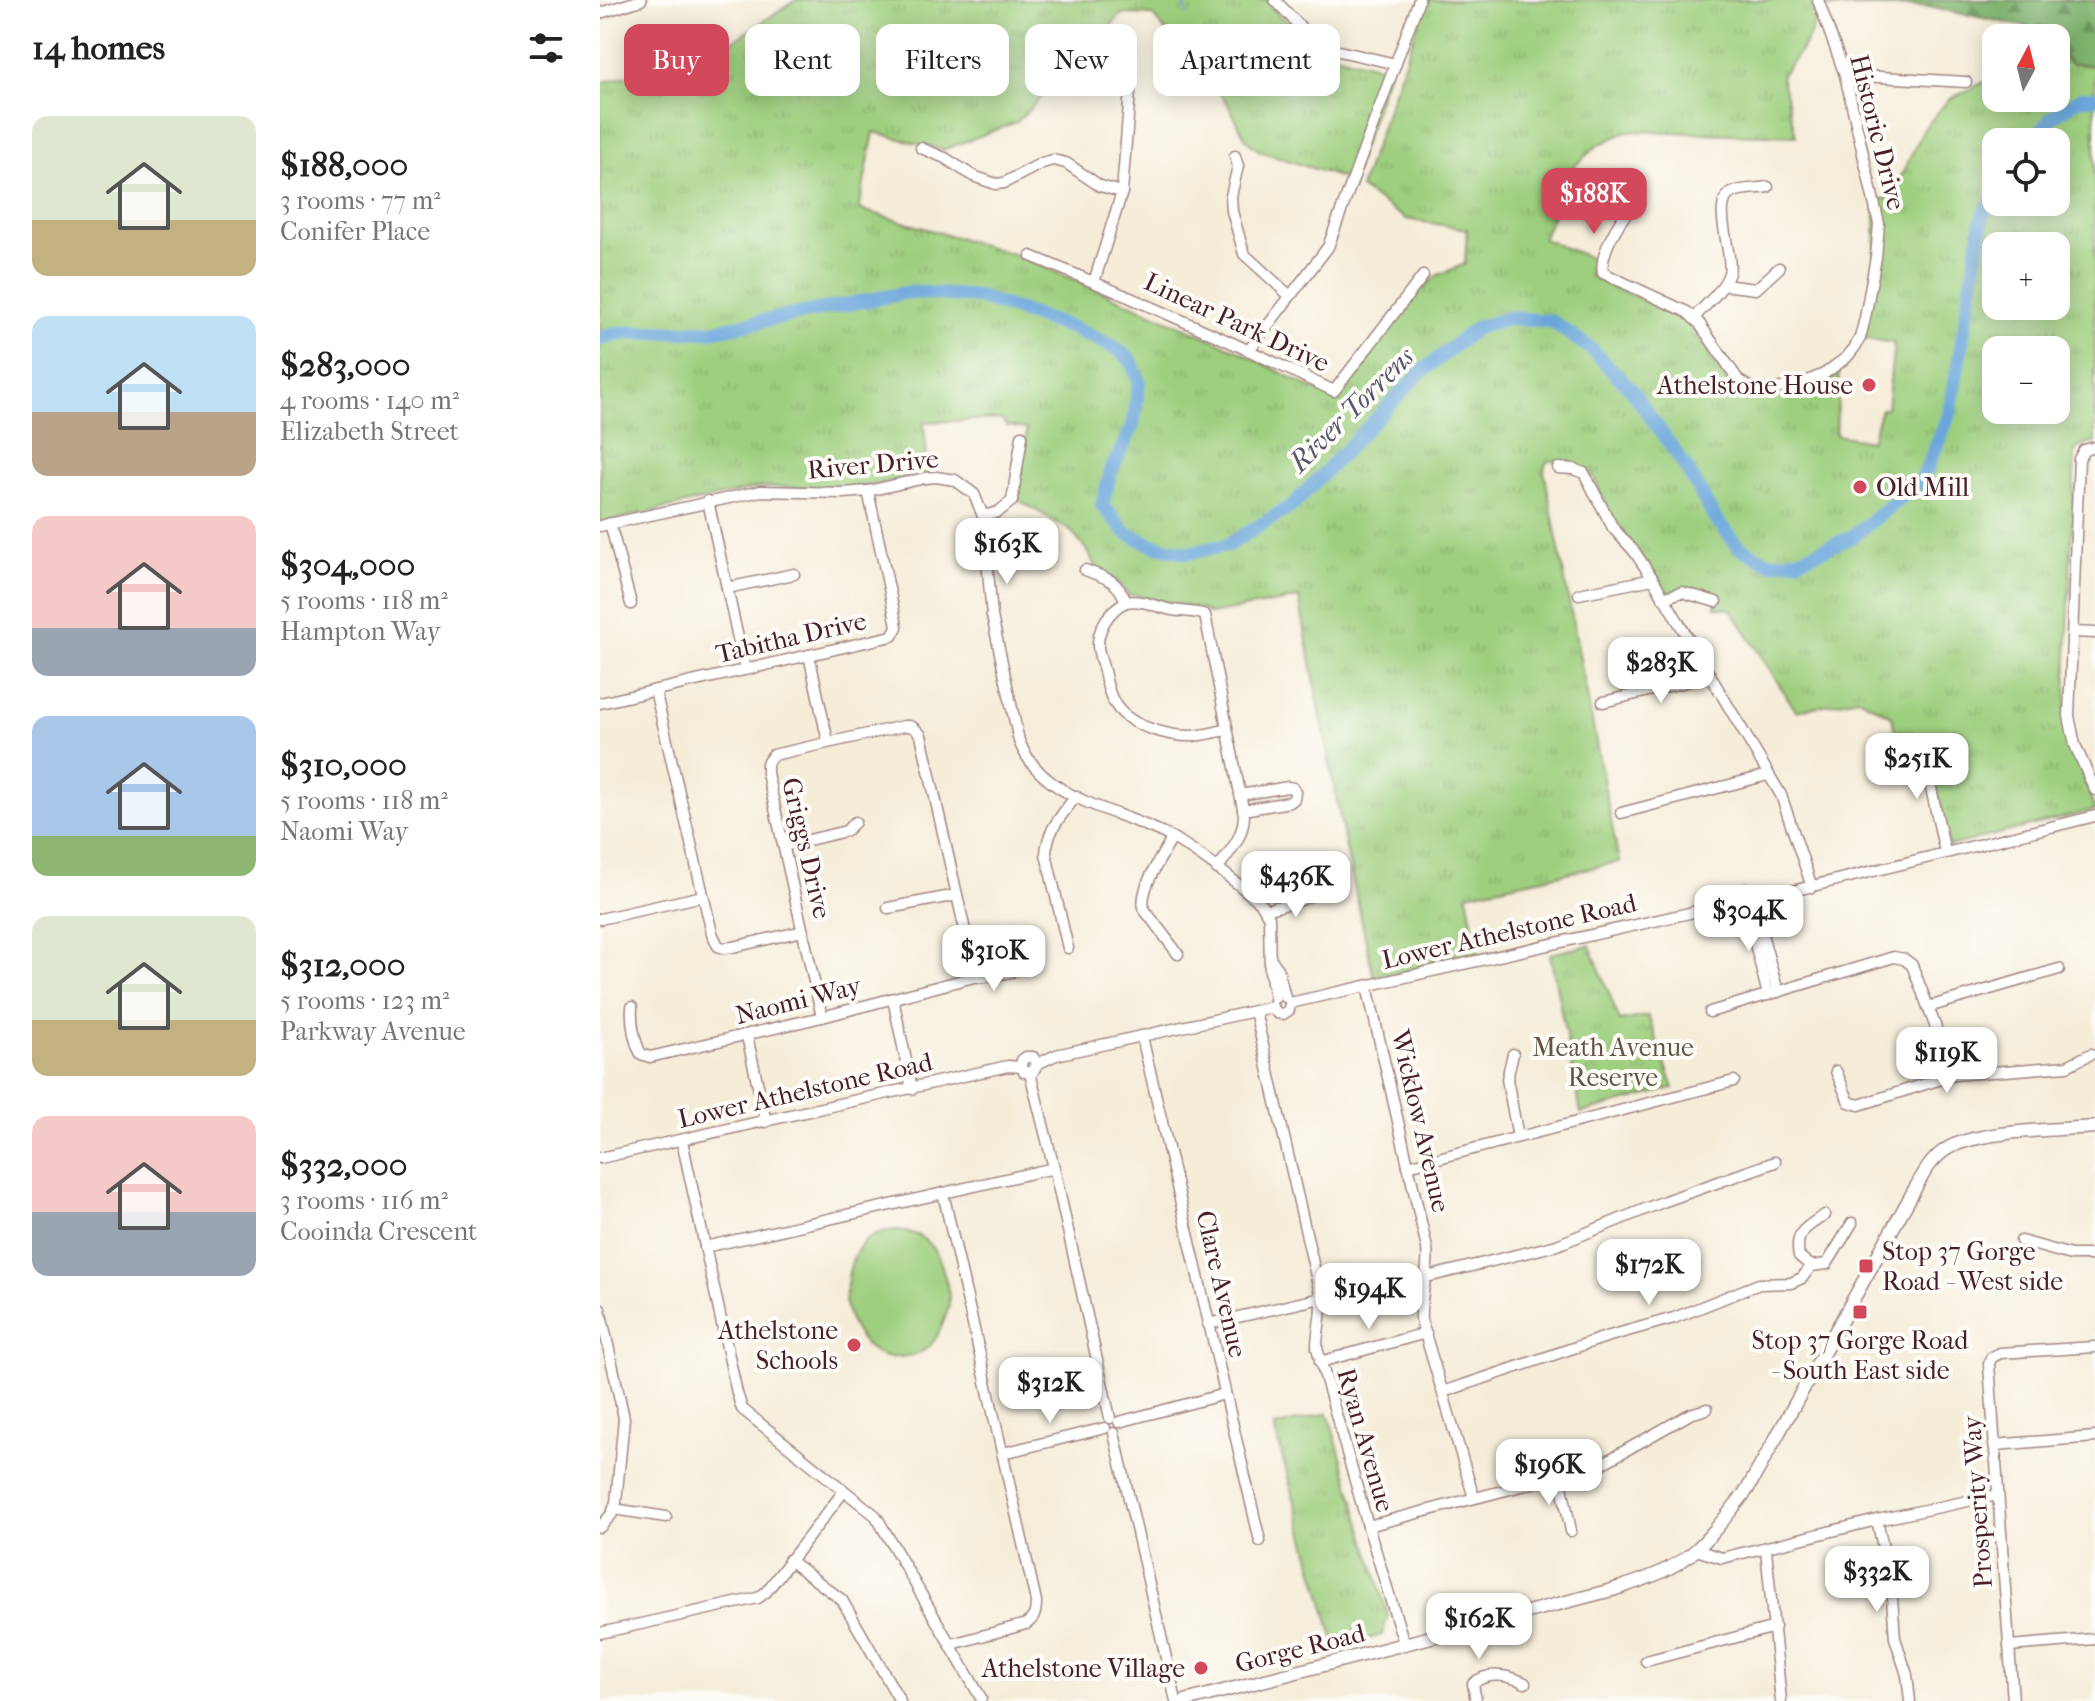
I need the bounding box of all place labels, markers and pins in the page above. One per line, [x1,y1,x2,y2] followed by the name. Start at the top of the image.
[1538,168,1650,236] pin: $188K
[1656,370,1853,401] place label: Athelstone House
[1860,376,1878,394] marker: Athelstone House
[1876,472,1969,503] place label: Old Mill
[1851,478,1869,496] marker: Old Mill
[951,518,1063,586] pin: $163K
[1605,637,1717,705] pin: $283K
[1861,733,1973,801] pin: $251K
[1240,851,1352,919] pin: $436K
[1693,885,1805,953] pin: $304K
[938,925,1050,993] pin: $310K
[1891,1027,2003,1095] pin: $119K
[1882,1236,2063,1297] place label: Stop 37 Gorge Road - West side
[1593,1239,1705,1307] pin: $172K
[1857,1257,1875,1275] marker: Stop 37 Gorge Road - West side
[1313,1263,1425,1331] pin: $194K
[1851,1303,1869,1321] marker: Stop 37 Gorge Road - South East side
[717,1315,838,1376] place label: Athelstone Schools
[1752,1325,1969,1386] place label: Stop 37 Gorge Road - South East side
[845,1336,863,1354] marker: Athelstone Schools
[994,1357,1106,1425] pin: $312K
[1493,1439,1605,1507] pin: $196K
[1821,1546,1933,1614] pin: $332K
[1423,1593,1535,1661] pin: $162K
[981,1653,1185,1684] place label: Athelstone Village
[1192,1659,1210,1677] marker: Athelstone Village

